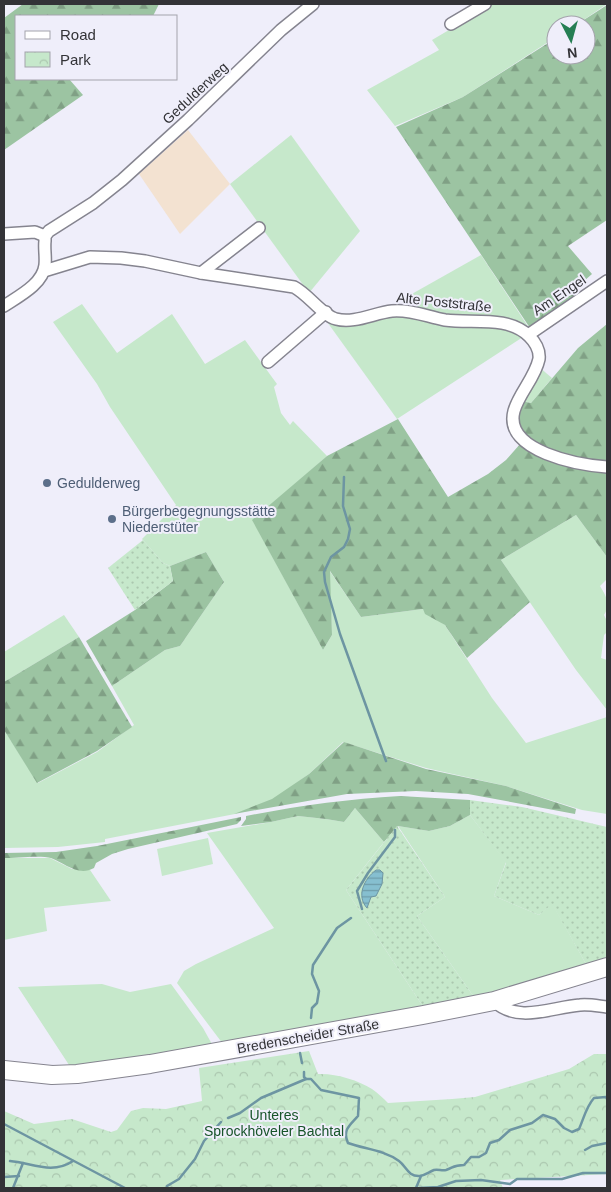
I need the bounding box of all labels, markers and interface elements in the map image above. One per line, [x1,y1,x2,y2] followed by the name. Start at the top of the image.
[15,15,178,80] legend
[546,15,596,65] north arrow
[60,26,96,43] text: Road
[566,44,578,61] text: N
[60,51,91,68] text: Park
[159,59,231,127] street label: Gedulderweg
[529,271,589,319] street label: Am Engel
[396,289,493,315] street label: Alte Poststraße
[57,475,140,491] place label: Gedulderweg
[41,477,53,489] marker: Gedulderweg
[122,503,276,535] place label: Bürgerbegegnungsstätte Niederstüter
[106,513,118,525] marker: Bürgerbegegnungsstätte Niederstüter
[236,1016,380,1056] street label: Bredenscheider Straße
[204,1107,344,1139] park label: Unteres Sprockhöveler Bachtal

